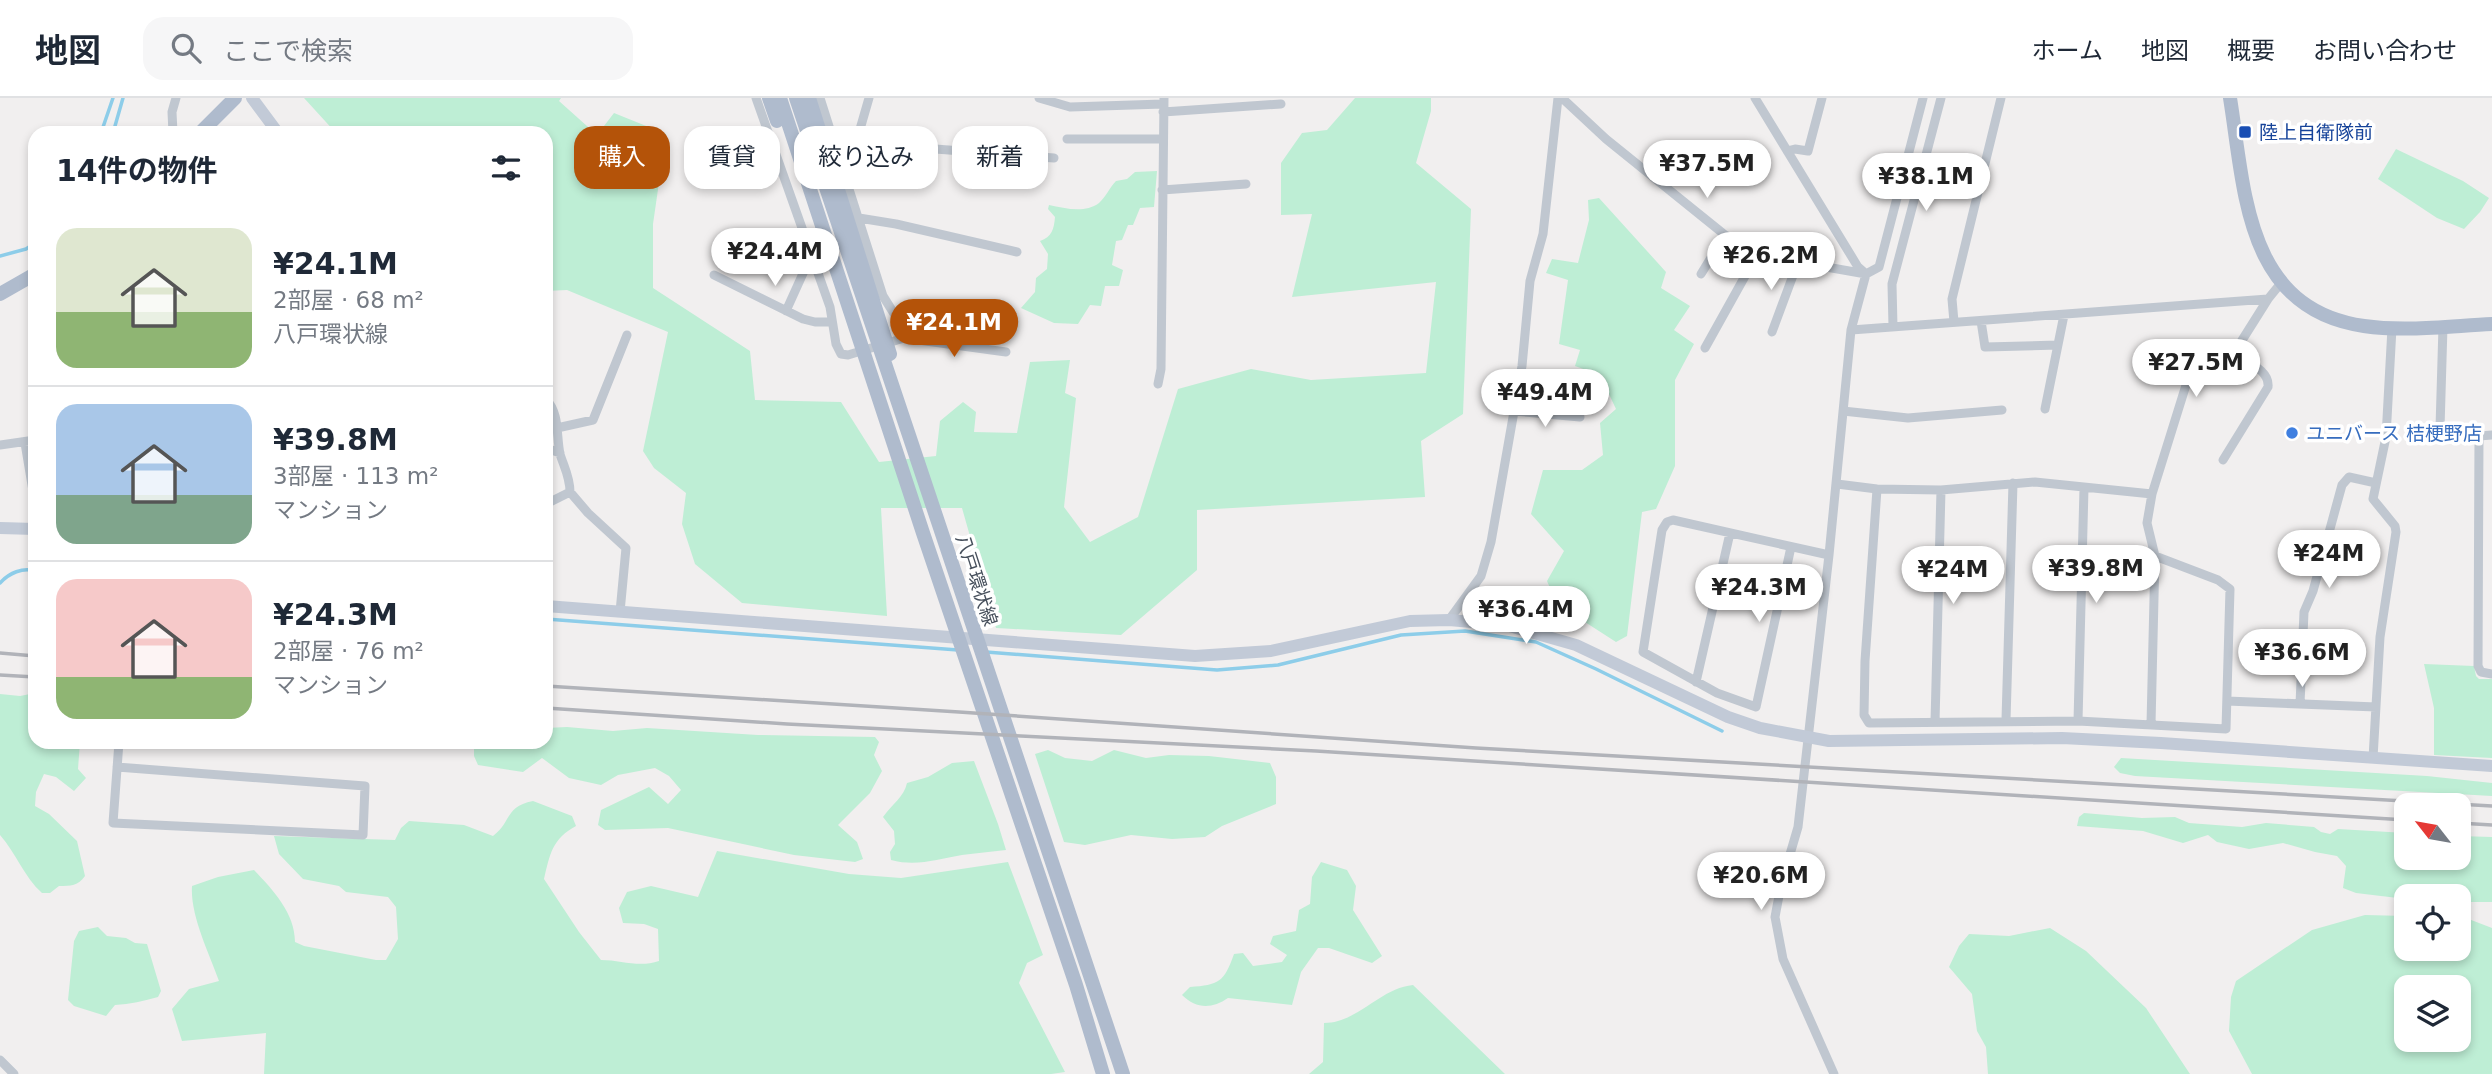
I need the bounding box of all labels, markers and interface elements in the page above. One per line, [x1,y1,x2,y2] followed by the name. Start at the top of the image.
[143,17,633,80] search box
[167,29,205,67] icon: search
[35,31,101,70] text: 地図
[223,36,353,66] text: ここで検索
[2032,37,2103,65] text: ホーム
[2141,37,2189,65] text: 地図
[2227,37,2275,65] text: 概要
[2313,37,2457,65] text: お問い合わせ
[2259,121,2373,143] place label: 陸上自衛隊前
[2237,124,2253,140] marker: 陸上自衛隊前
[574,126,670,189] chip: 購入
[684,126,780,189] chip: 賃貸
[794,126,938,189] chip: 絞り込み
[952,126,1048,189] chip: 新着
[1650,140,1764,200] pin: ¥37.5M
[487,149,525,187] icon: filters
[1659,150,1755,176] text: ¥37.5M
[56,153,218,188] text: 14件の物件
[1869,153,1983,213] pin: ¥38.1M
[1878,163,1974,189] text: ¥38.1M
[718,228,832,288] pin: ¥24.4M
[1714,232,1828,292] pin: ¥26.2M
[727,238,823,264] text: ¥24.4M
[1723,242,1819,268] text: ¥26.2M
[273,246,398,281] text: ¥24.1M
[112,256,196,340] icon: home
[273,287,424,313] text: 2部屋 · 68 m²
[897,300,1011,359] pin: ¥24.1M
[906,309,1002,335] text: ¥24.1M
[273,321,388,347] text: 八戸環状線
[2139,340,2253,399] pin: ¥27.5M
[2148,349,2244,375] text: ¥27.5M
[1488,370,1602,429] pin: ¥49.4M
[1497,379,1593,405] text: ¥49.4M
[273,422,398,457] text: ¥39.8M
[2306,422,2482,444] place label: ユニバース 桔梗野店
[2284,425,2300,441] marker: ユニバース 桔梗野店
[112,432,196,516] icon: home
[273,463,438,489] text: 3部屋 · 113 m²
[273,497,388,523] text: マンション
[952,531,1002,629] street label: 八戸環状線
[2288,531,2370,590] pin: ¥24M
[2294,540,2364,566] text: ¥24M
[1912,546,1994,606] pin: ¥24M
[2039,546,2153,605] pin: ¥39.8M
[2048,555,2144,581] text: ¥39.8M
[1918,556,1988,582] text: ¥24M
[1702,564,1816,624] pin: ¥24.3M
[1711,574,1807,600] text: ¥24.3M
[1469,587,1583,646] pin: ¥36.4M
[1478,596,1574,622] text: ¥36.4M
[273,597,398,632] text: ¥24.3M
[112,607,196,691] icon: home
[2245,630,2359,689] pin: ¥36.6M
[273,638,424,664] text: 2部屋 · 76 m²
[2254,639,2350,665] text: ¥36.6M
[273,672,388,698] text: マンション
[2394,793,2471,870] north arrow
[2394,793,2471,1052] map controls
[1704,852,1818,912] pin: ¥20.6M
[1713,862,1809,888] text: ¥20.6M
[2394,884,2471,961] button: locate
[2394,975,2471,1052] button: layers

